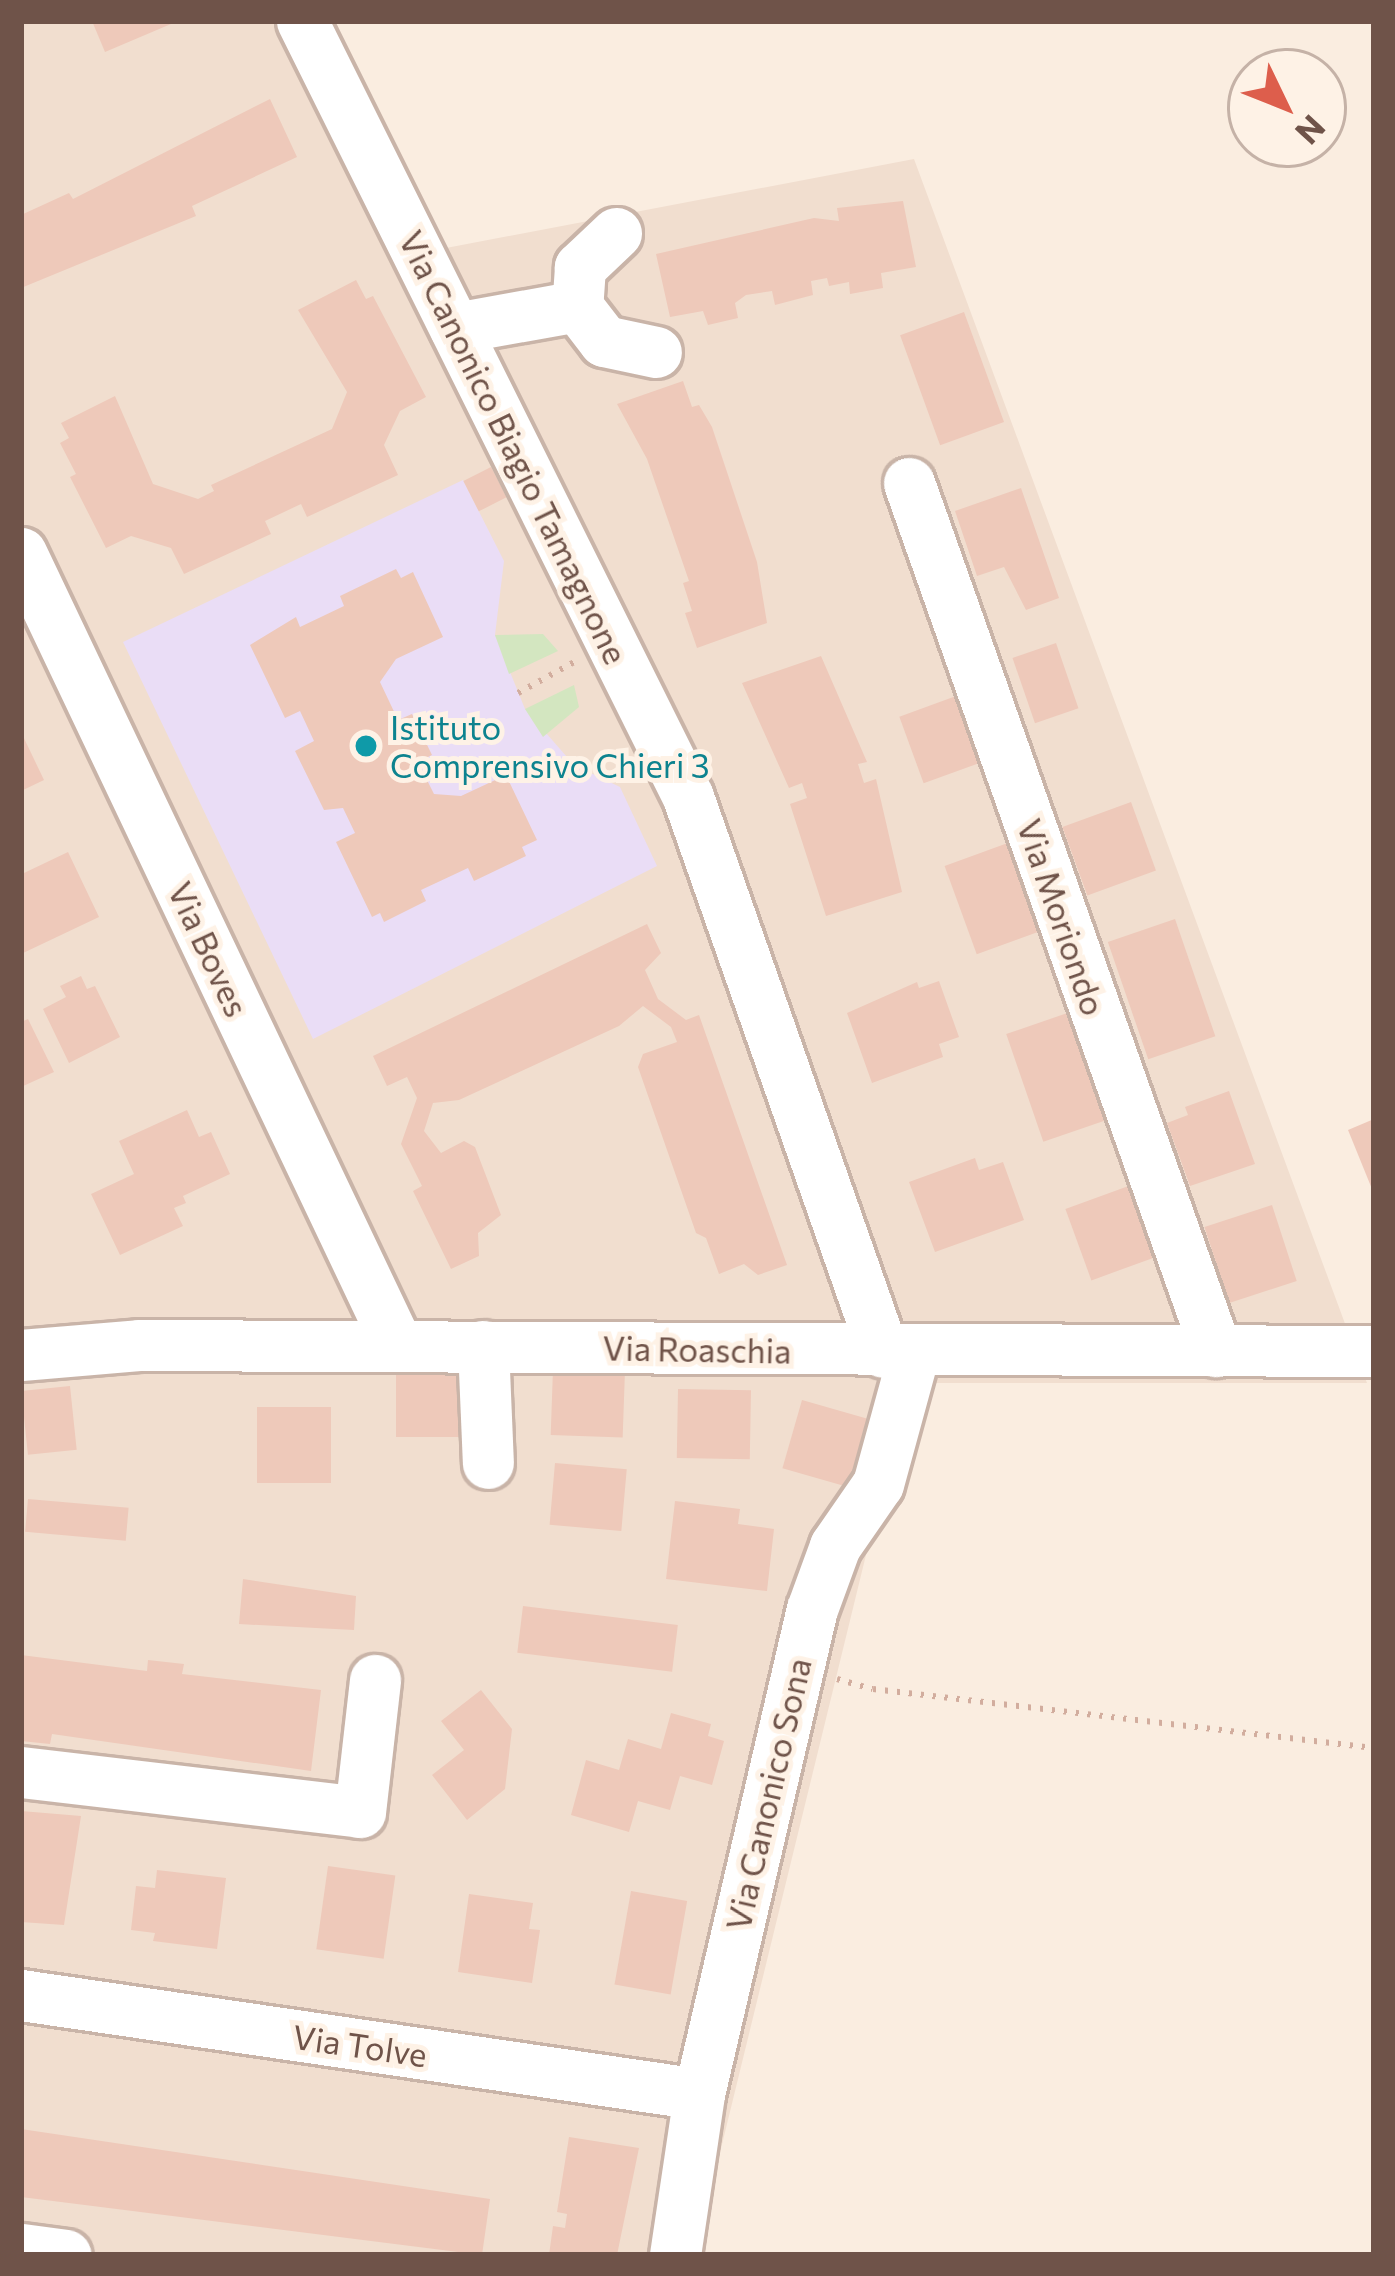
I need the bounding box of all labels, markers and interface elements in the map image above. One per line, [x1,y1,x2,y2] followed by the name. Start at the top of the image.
[1227,48,1347,168] north arrow
[1288,108,1335,154] text: N
[392,224,636,670] street label: Via Canonico Biagio Tamagnone
[390,707,710,785] place label: Istituto Comprensivo Chieri 3
[353,733,379,759] marker: Istituto Comprensivo Chieri 3
[1010,814,1114,1020] street label: Via Moriondo
[161,875,257,1023] street label: Via Boves
[602,1328,792,1370] street label: Via Roaschia
[717,1654,819,1934] street label: Via Canonico Sona
[290,2016,430,2074] street label: Via Tolve

